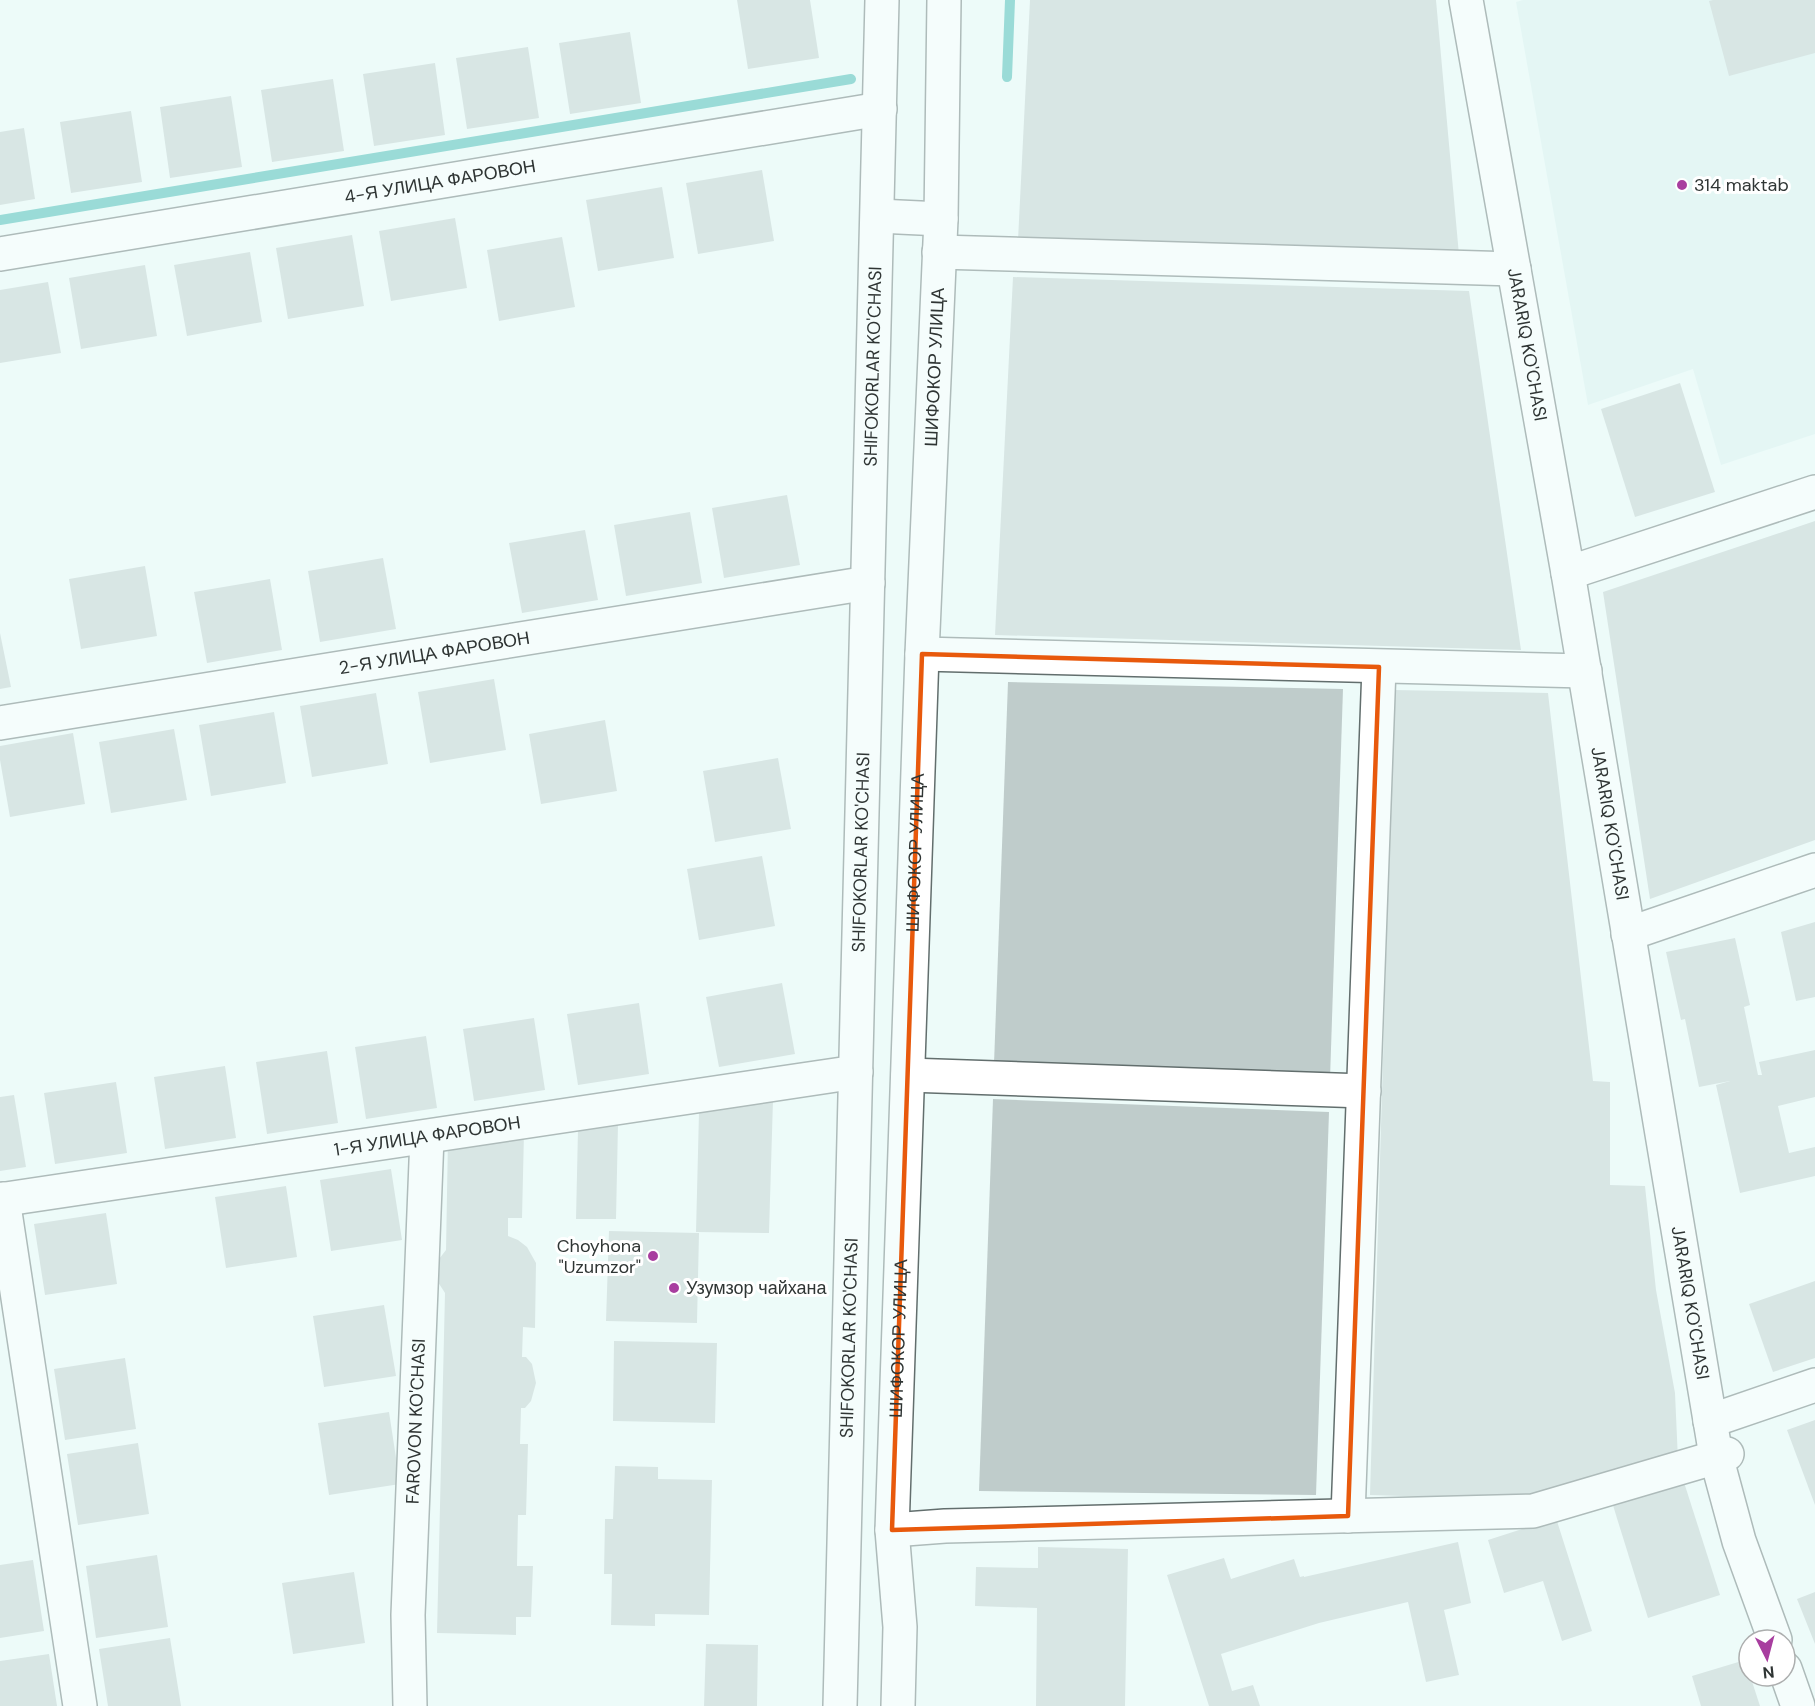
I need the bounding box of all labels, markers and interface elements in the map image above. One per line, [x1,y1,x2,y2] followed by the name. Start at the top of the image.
[343,154,538,209] street label: 4-Я УЛИЦА ФАРОВОН
[1694,173,1789,197] place label: 314 maktab
[1675,178,1689,192] marker: 314 maktab
[859,266,887,467] street label: SHIFOKORLAR KO'CHASI
[1502,266,1553,423] street label: JARARIQ KO'CHASI
[919,287,950,447] street label: ШИФОКОР УЛИЦА
[337,626,532,680] street label: 2-Я УЛИЦА ФАРОВОН
[1585,745,1635,902] street label: JARARIQ KO'CHASI
[847,752,875,953] street label: SHIFOKORLAR KO'CHASI
[900,773,930,933] street label: ШИФОКОР УЛИЦА
[332,1110,522,1162] street label: 1-Я УЛИЦА ФАРОВОН
[1666,1224,1715,1381] street label: JARARIQ KO'CHASI
[557,1234,641,1279] place label: Choyhona "Uzumzor"
[835,1238,864,1439] street label: SHIFOKORLAR KO'CHASI
[646,1249,660,1263] marker: Choyhona "Uzumzor"
[884,1259,913,1418] street label: ШИФОКОР УЛИЦА
[686,1276,827,1300] place label: Узумзор чайхана
[667,1281,681,1295] marker: Узумзор чайхана
[400,1338,431,1504] street label: FAROVON KO'CHASI
[1737,1628,1797,1688] north arrow
[1762,1661,1775,1683] text: N

